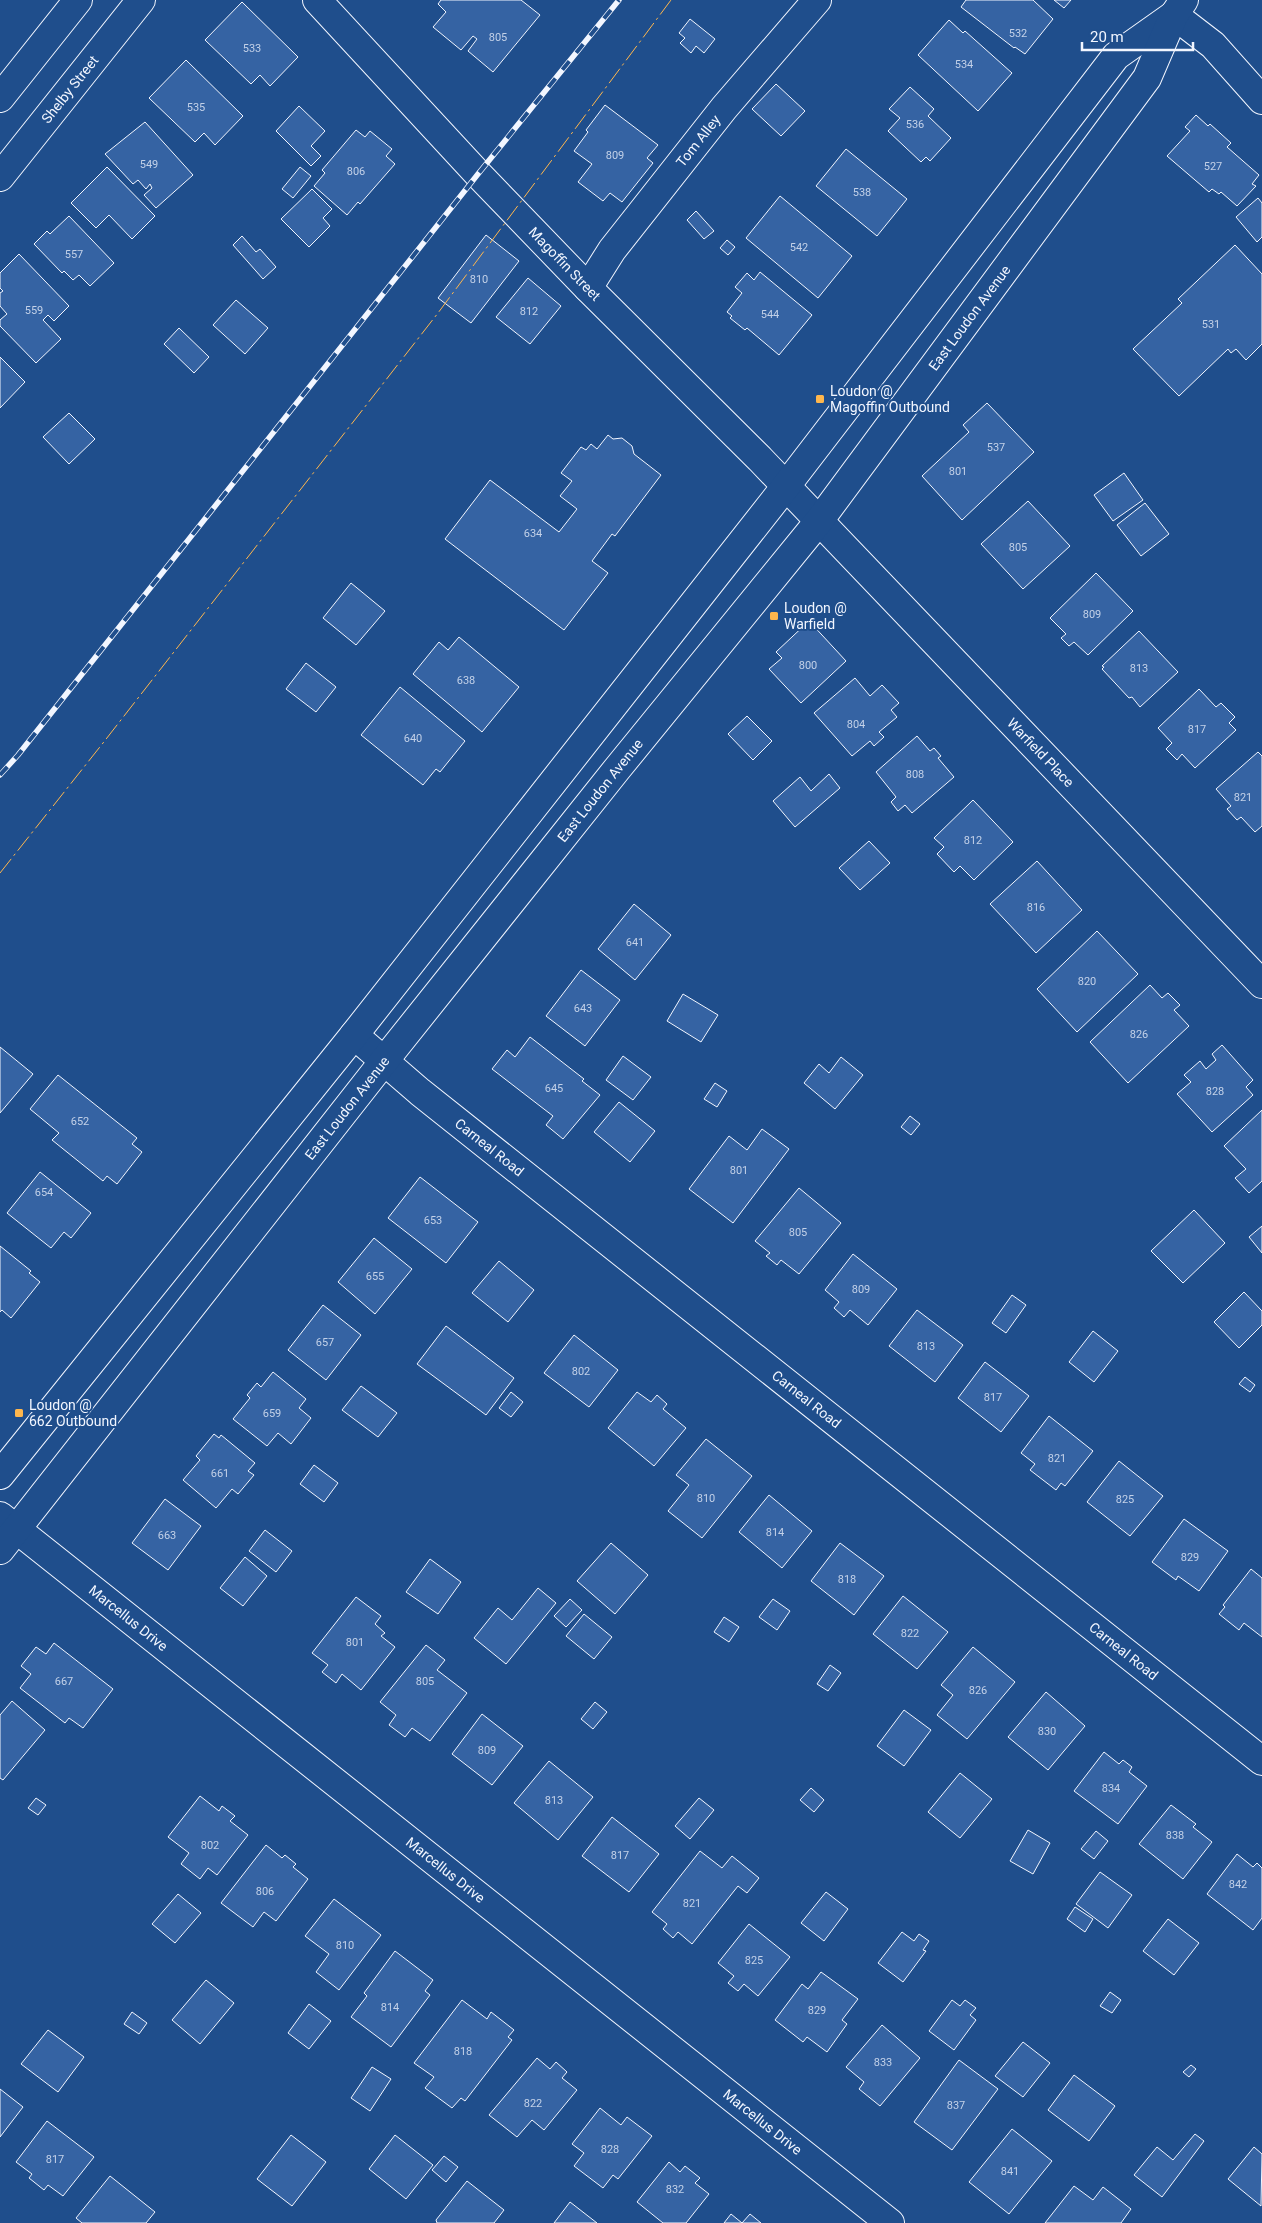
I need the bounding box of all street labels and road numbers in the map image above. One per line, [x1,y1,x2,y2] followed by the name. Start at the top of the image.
[38,52,102,126] street label: Shelby Street
[673,111,724,170] street label: Tom Alley
[526,224,604,304] street label: Magoffin Street
[925,262,1014,374] street label: East Loudon Avenue
[1004,715,1077,790] street label: Warfield Place
[554,736,646,845] street label: East Loudon Avenue
[302,1053,393,1163] street label: East Loudon Avenue
[452,1115,527,1179] street label: Carneal Road
[769,1367,844,1431] street label: Carneal Road
[86,1582,171,1654] street label: Marcellus Drive
[1086,1619,1161,1683] street label: Carneal Road
[403,1834,488,1906] street label: Marcellus Drive
[720,2086,805,2158] street label: Marcellus Drive

